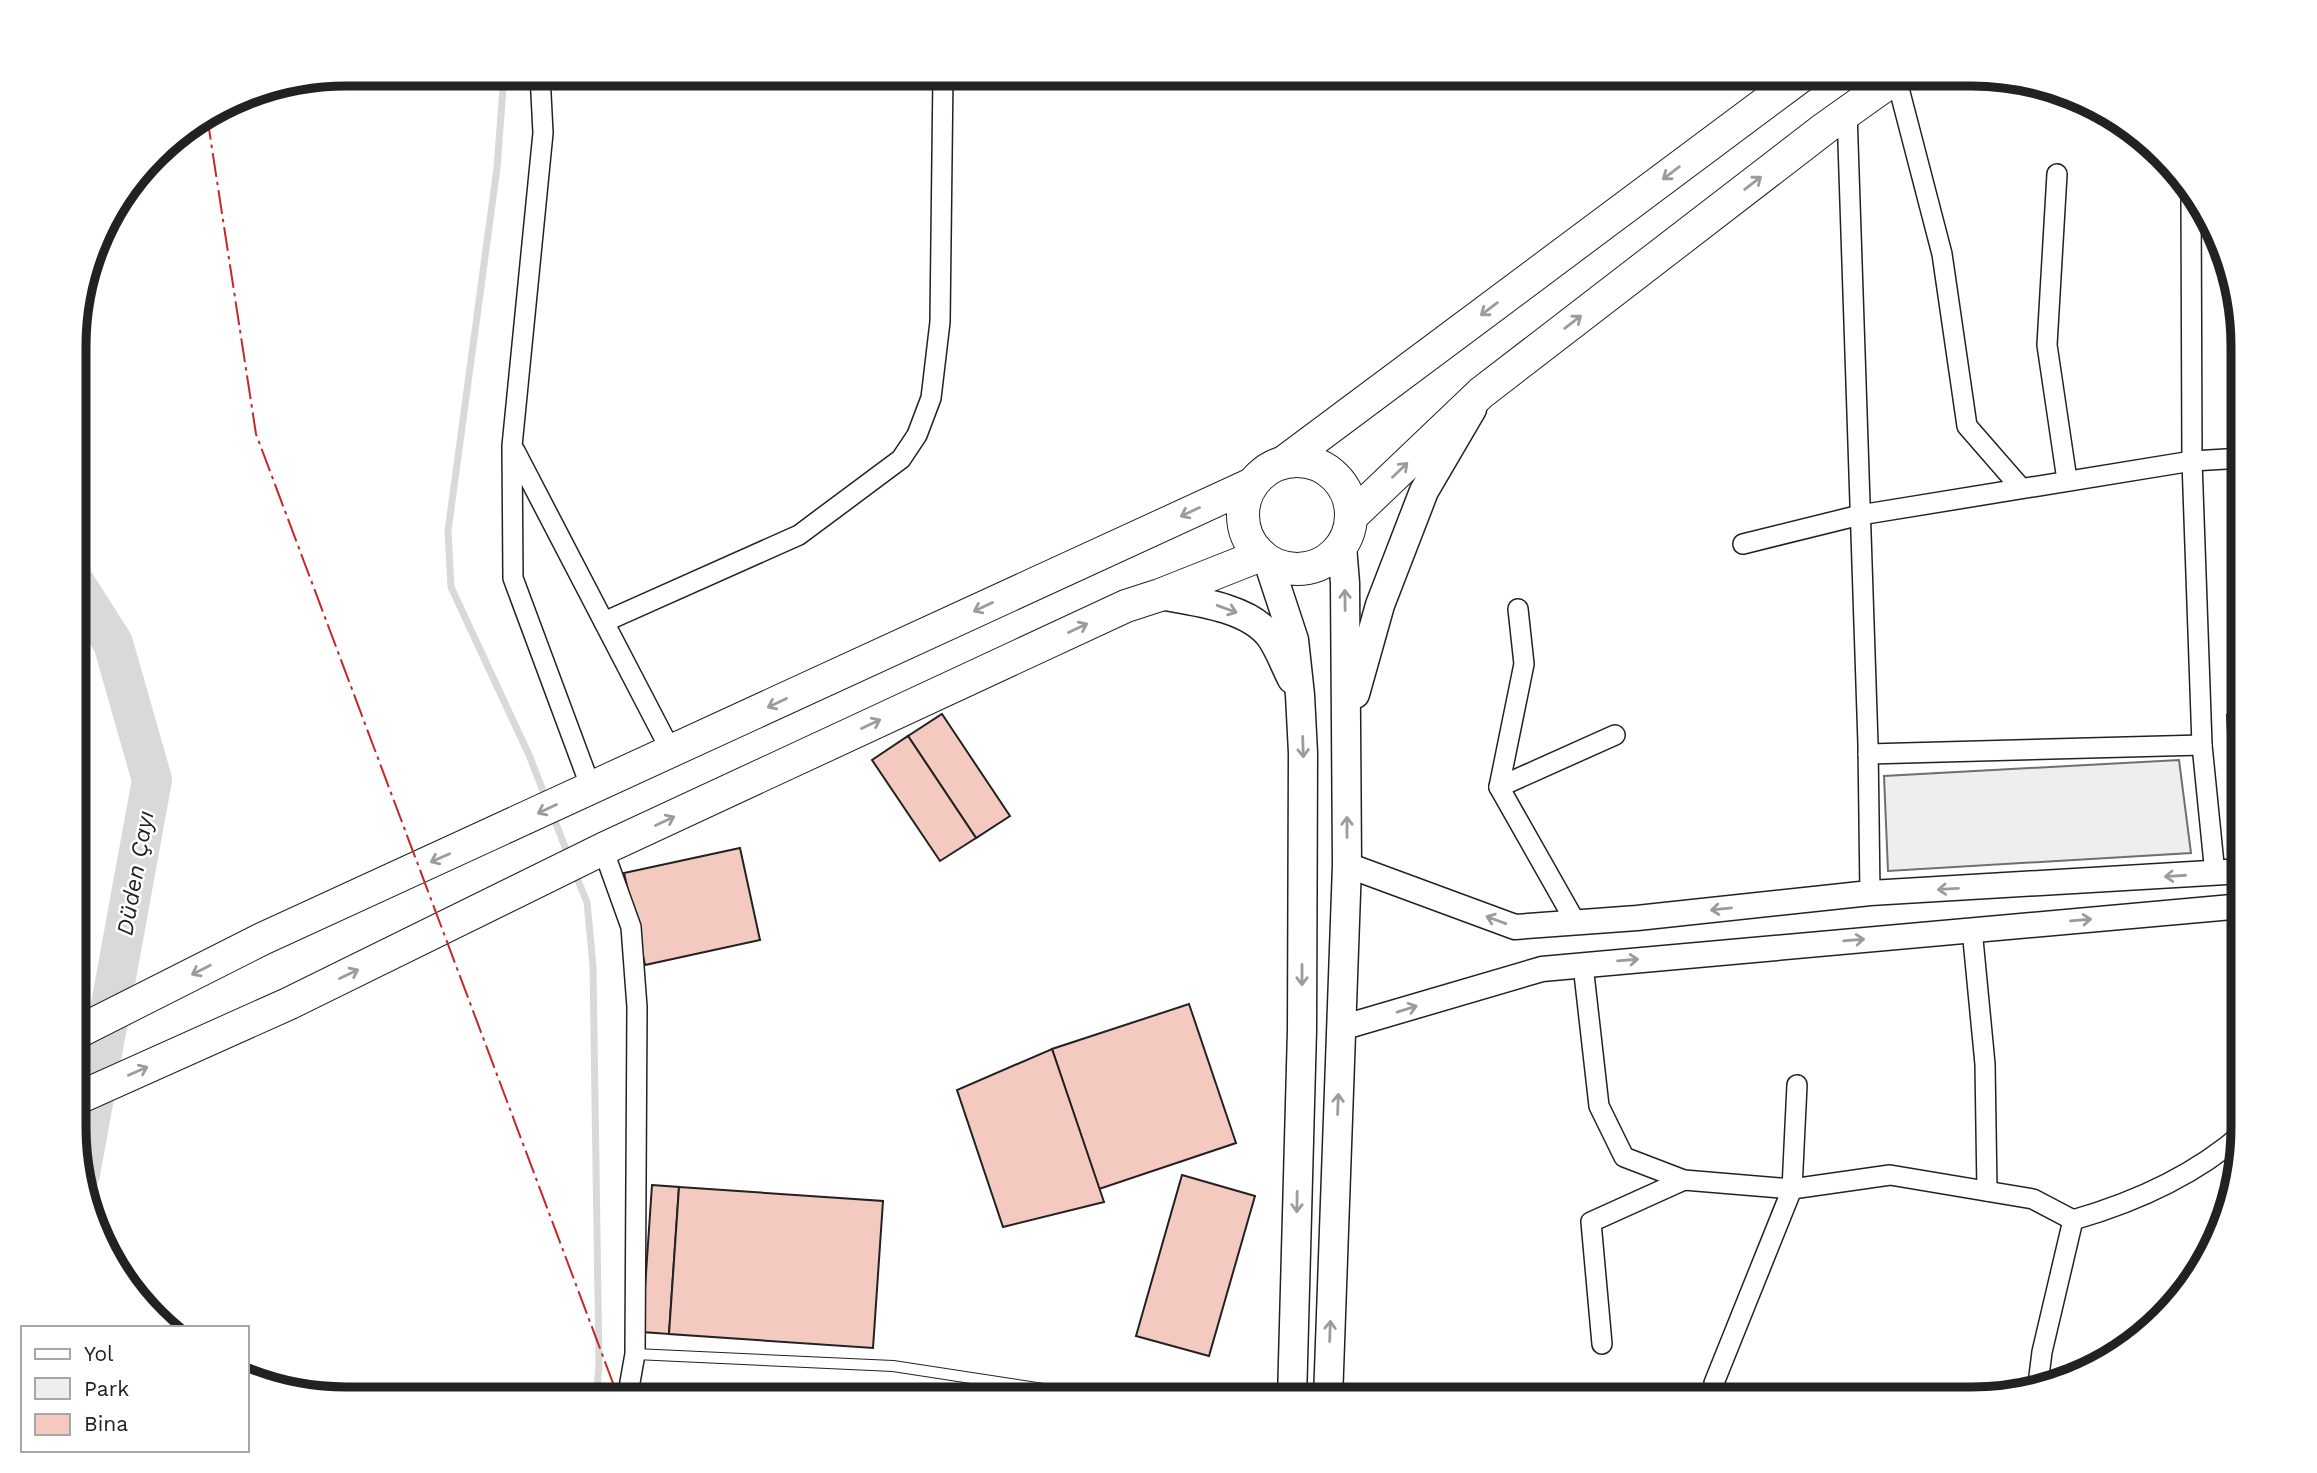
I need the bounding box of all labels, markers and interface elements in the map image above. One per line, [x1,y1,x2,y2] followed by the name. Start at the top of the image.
[1662,166,1681,180] one-way arrow
[1744,176,1762,191] one-way arrow
[1480,302,1499,317] one-way arrow
[1563,315,1582,329] one-way arrow
[1392,461,1409,478] one-way arrow
[1180,506,1201,519] one-way arrow
[1338,589,1352,612] one-way arrow
[973,601,994,615] one-way arrow
[1215,604,1237,617] one-way arrow
[1067,621,1088,634] one-way arrow
[767,696,788,710] one-way arrow
[861,717,882,730] one-way arrow
[1296,736,1309,759] one-way arrow
[536,803,557,816] one-way arrow
[111,809,160,937] water label: Düden Çayı
[654,813,675,827] one-way arrow
[1340,816,1354,839] one-way arrow
[430,852,451,865] one-way arrow
[2164,870,2187,883] one-way arrow
[1937,883,1959,896] one-way arrow
[1710,903,1733,916] one-way arrow
[1485,913,1507,925] one-way arrow
[2069,913,2092,926] one-way arrow
[1843,933,1865,946] one-way arrow
[1616,954,1639,967] one-way arrow
[191,963,212,977] one-way arrow
[1295,963,1309,986] one-way arrow
[338,967,359,980] one-way arrow
[1395,1001,1417,1014] one-way arrow
[127,1064,148,1077] one-way arrow
[1332,1092,1345,1115] one-way arrow
[1291,1191,1304,1214] one-way arrow
[1324,1320,1337,1343] one-way arrow
[21,1326,248,1452] legend
[84,1341,114,1366] text: Yol
[84,1376,129,1401] text: Park
[84,1411,128,1436] text: Bina

